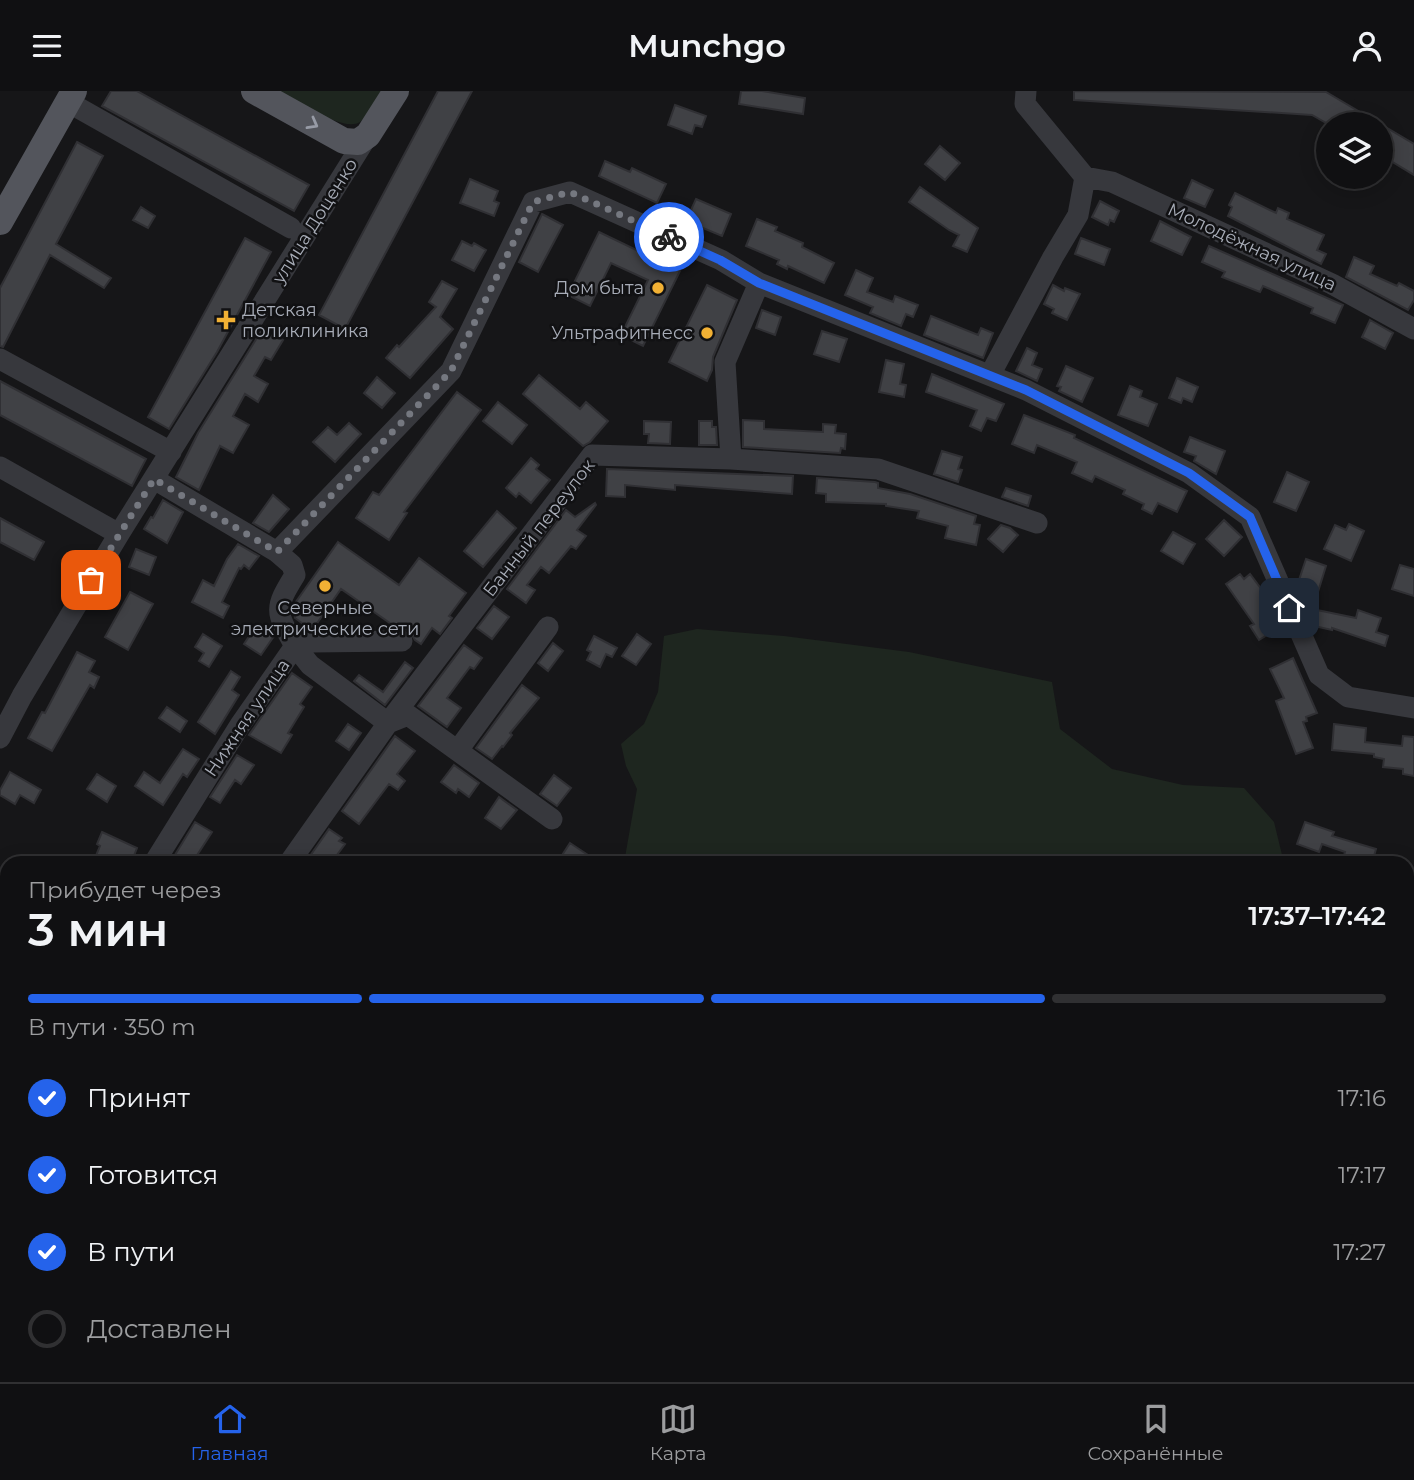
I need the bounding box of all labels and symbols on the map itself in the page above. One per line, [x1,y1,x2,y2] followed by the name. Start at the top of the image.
[306,116,318,129] one-way arrow
[267,154,362,289] street label: улица Доценко
[1164,198,1340,296] street label: Молодёжная улица
[634,202,704,272] courier
[555,277,644,299] place label: Дом быта
[650,280,666,296] marker: Дом быта
[242,299,369,342] place label: Детская поликлиника
[216,310,236,330] marker: Детская поликлиника
[551,322,693,344] place label: Ультрафитнесс
[699,325,715,341] marker: Ультрафитнесс
[478,454,600,601] street label: Банный переулок
[61,550,121,610] pin
[317,578,333,594] marker: Северные электрические сети
[1259,578,1319,638] pin
[231,597,419,640] place label: Северные электрические сети
[200,655,294,781] street label: Нижняя улица

